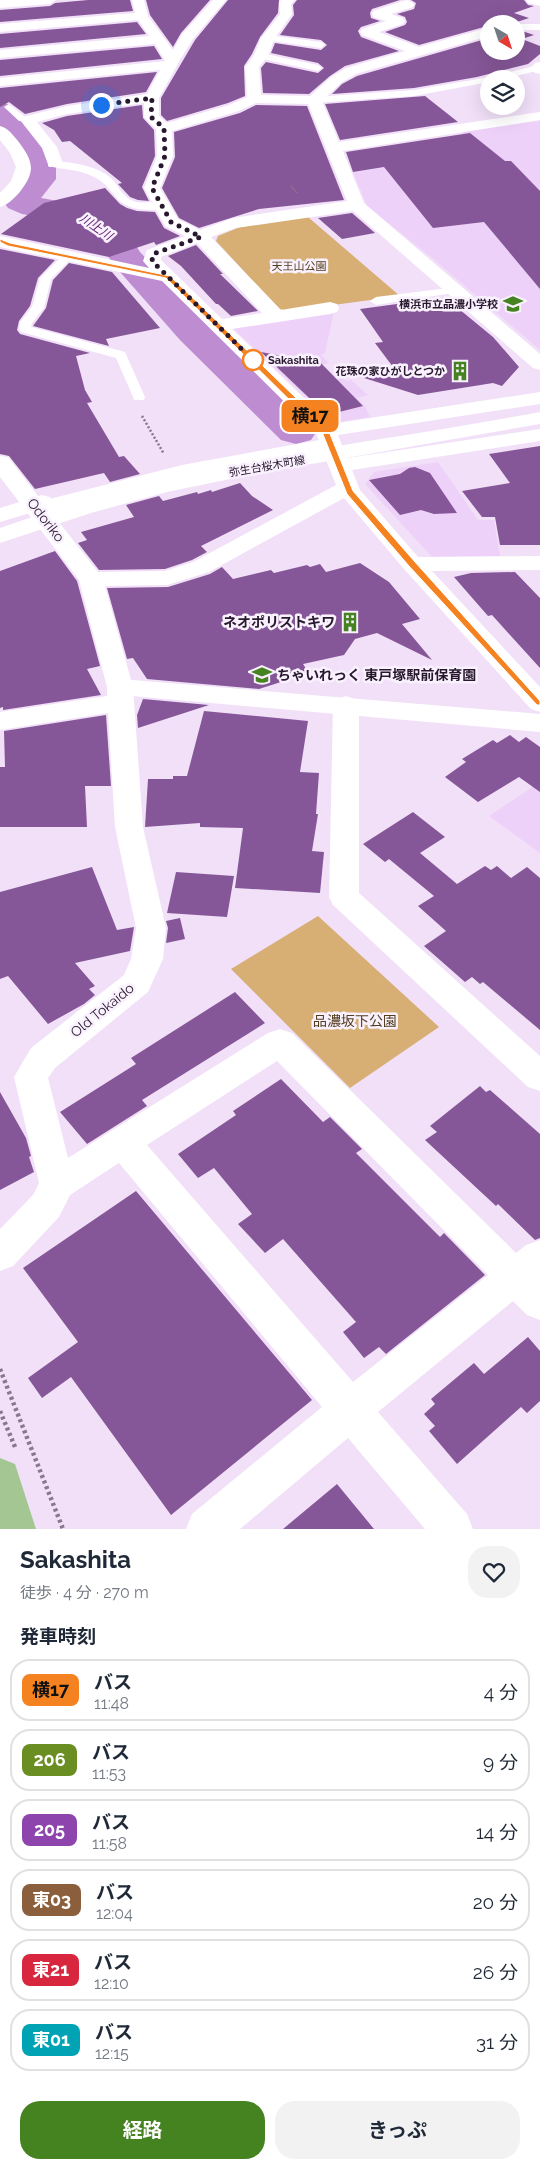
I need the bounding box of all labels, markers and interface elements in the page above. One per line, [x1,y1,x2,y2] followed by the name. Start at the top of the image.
[480,15,525,60] north arrow
[480,15,525,115] map controls
[480,70,525,115] button: layers
[89,93,114,118] your location
[77,211,116,244] water label: 川上川
[272,260,327,273] park label: 天王山公園
[502,293,524,315] school or university icon: 横浜市立品濃小学校
[399,298,498,311] place label: 横浜市立品濃小学校
[242,349,264,371] marker: Sakashita
[268,354,319,367] place label: Sakashita
[449,360,471,382] building icon: 花珠の家ひがしとつか
[335,365,445,378] place label: 花珠の家ひがしとつか
[281,400,339,432] line badge: 横17
[292,405,329,426] text: 横17
[228,453,306,480] street label: 弥生台桜木町線
[24,495,68,545] street label: Odoriko
[339,611,361,633] building icon: ネオポリストキワ
[223,614,335,630] place label: ネオポリストキワ
[251,664,273,686] school or university icon: ちゃいれっく 東戸塚駅前保育園
[277,667,476,683] place label: ちゃいれっく 東戸塚駅前保育園
[67,980,137,1040] street label: Old Tokaido
[313,1013,397,1029] park label: 品濃坂下公園
[20,1545,131,1574] text: Sakashita
[468,1546,520,1598] button: heart
[20,1583,149,1602] text: 徒歩 · 4 分 · 270 m
[20,1625,96,1647] text: 発車時刻
[94,1671,132,1693] text: バス
[32,1679,69,1700] text: 横17
[484,1681,518,1703] text: 4 分
[94,1694,129,1713] text: 11:48
[92,1741,130,1763] text: バス
[33,1749,66,1770] text: 206
[483,1751,518,1773] text: 9 分
[92,1764,126,1783] text: 11:53
[92,1811,130,1833] text: バス
[34,1819,65,1840] text: 205
[476,1821,518,1843] text: 14 分
[92,1834,127,1853] text: 11:58
[96,1881,134,1903] text: バス
[32,1889,71,1910] text: 東03
[473,1891,518,1913] text: 20 分
[96,1904,133,1923] text: 12:04
[94,1951,132,1973] text: バス
[32,1959,69,1980] text: 東21
[473,1961,518,1983] text: 26 分
[94,1974,129,1993] text: 12:10
[95,2021,133,2043] text: バス
[32,2029,70,2050] text: 東01
[476,2031,518,2053] text: 31 分
[95,2044,129,2063] text: 12:15
[20,2101,265,2159] button: 経路
[275,2101,520,2159] button: きっぷ

